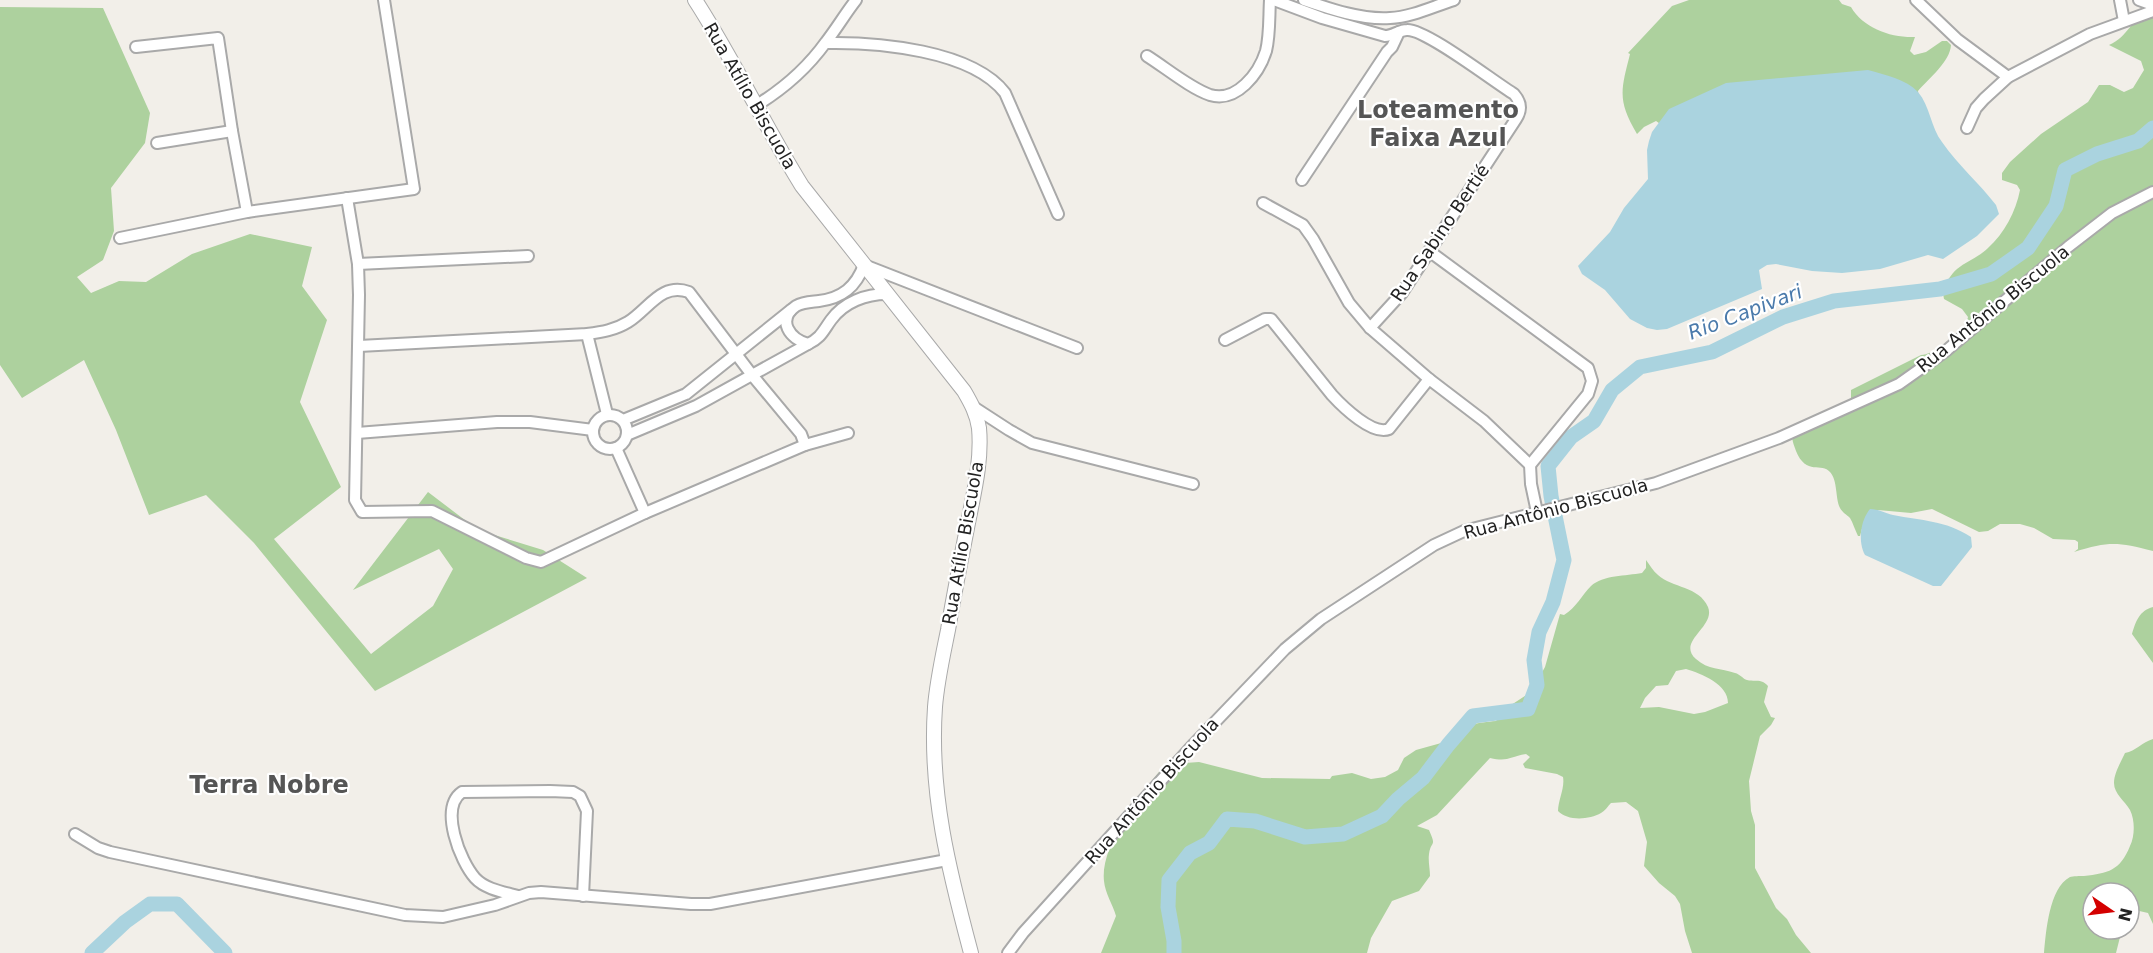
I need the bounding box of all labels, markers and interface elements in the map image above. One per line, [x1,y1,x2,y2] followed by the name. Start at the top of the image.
[700,19,801,173] street label: Rua Atílio Biscuola
[1357,96,1519,152] district label: Loteamento Faixa Azul
[1386,160,1493,305] street label: Rua Sabino Bertié
[1912,241,2073,377] street label: Rua Antônio Biscuola
[1685,279,1806,345] water label: Rio Capivari
[938,459,987,626] street label: Rua Atílio Biscuola
[1461,474,1650,543] street label: Rua Antônio Biscuola
[1080,713,1223,868] street label: Rua Antônio Biscuola
[189,771,349,799] district label: Terra Nobre
[2081,881,2141,941] north arrow
[2114,906,2136,923] text: N

